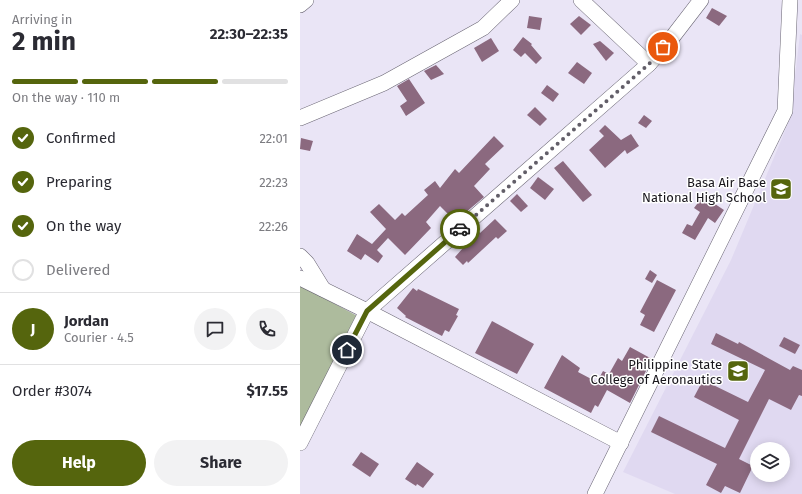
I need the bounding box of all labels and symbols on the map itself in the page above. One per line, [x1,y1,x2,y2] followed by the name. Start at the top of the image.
[646,30,680,64] pin
[642,175,766,205] place label: Basa Air Base National High School
[768,176,794,202] school or university icon: Basa Air Base National High School
[440,209,480,249] courier
[330,333,364,367] pin
[591,357,722,387] place label: Philippine State College of Aeronautics
[725,358,751,384] school or university icon: Philippine State College of Aeronautics

